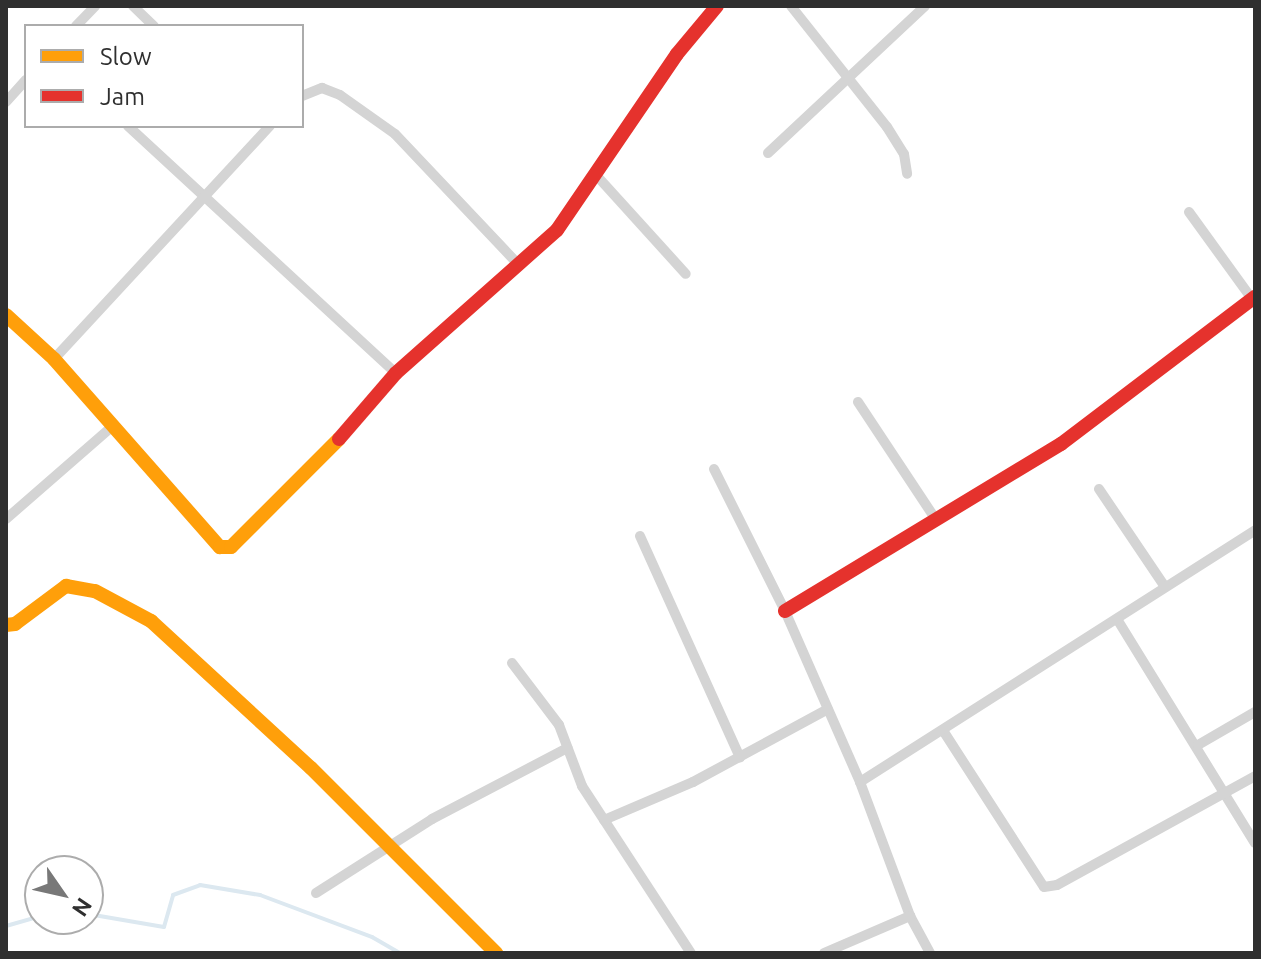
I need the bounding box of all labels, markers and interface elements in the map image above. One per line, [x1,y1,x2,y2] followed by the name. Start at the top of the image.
[24,24,304,128] legend
[100,43,152,70] text: Slow
[100,83,145,110] text: Jam
[24,855,104,935] north arrow
[68,894,98,921] text: N

